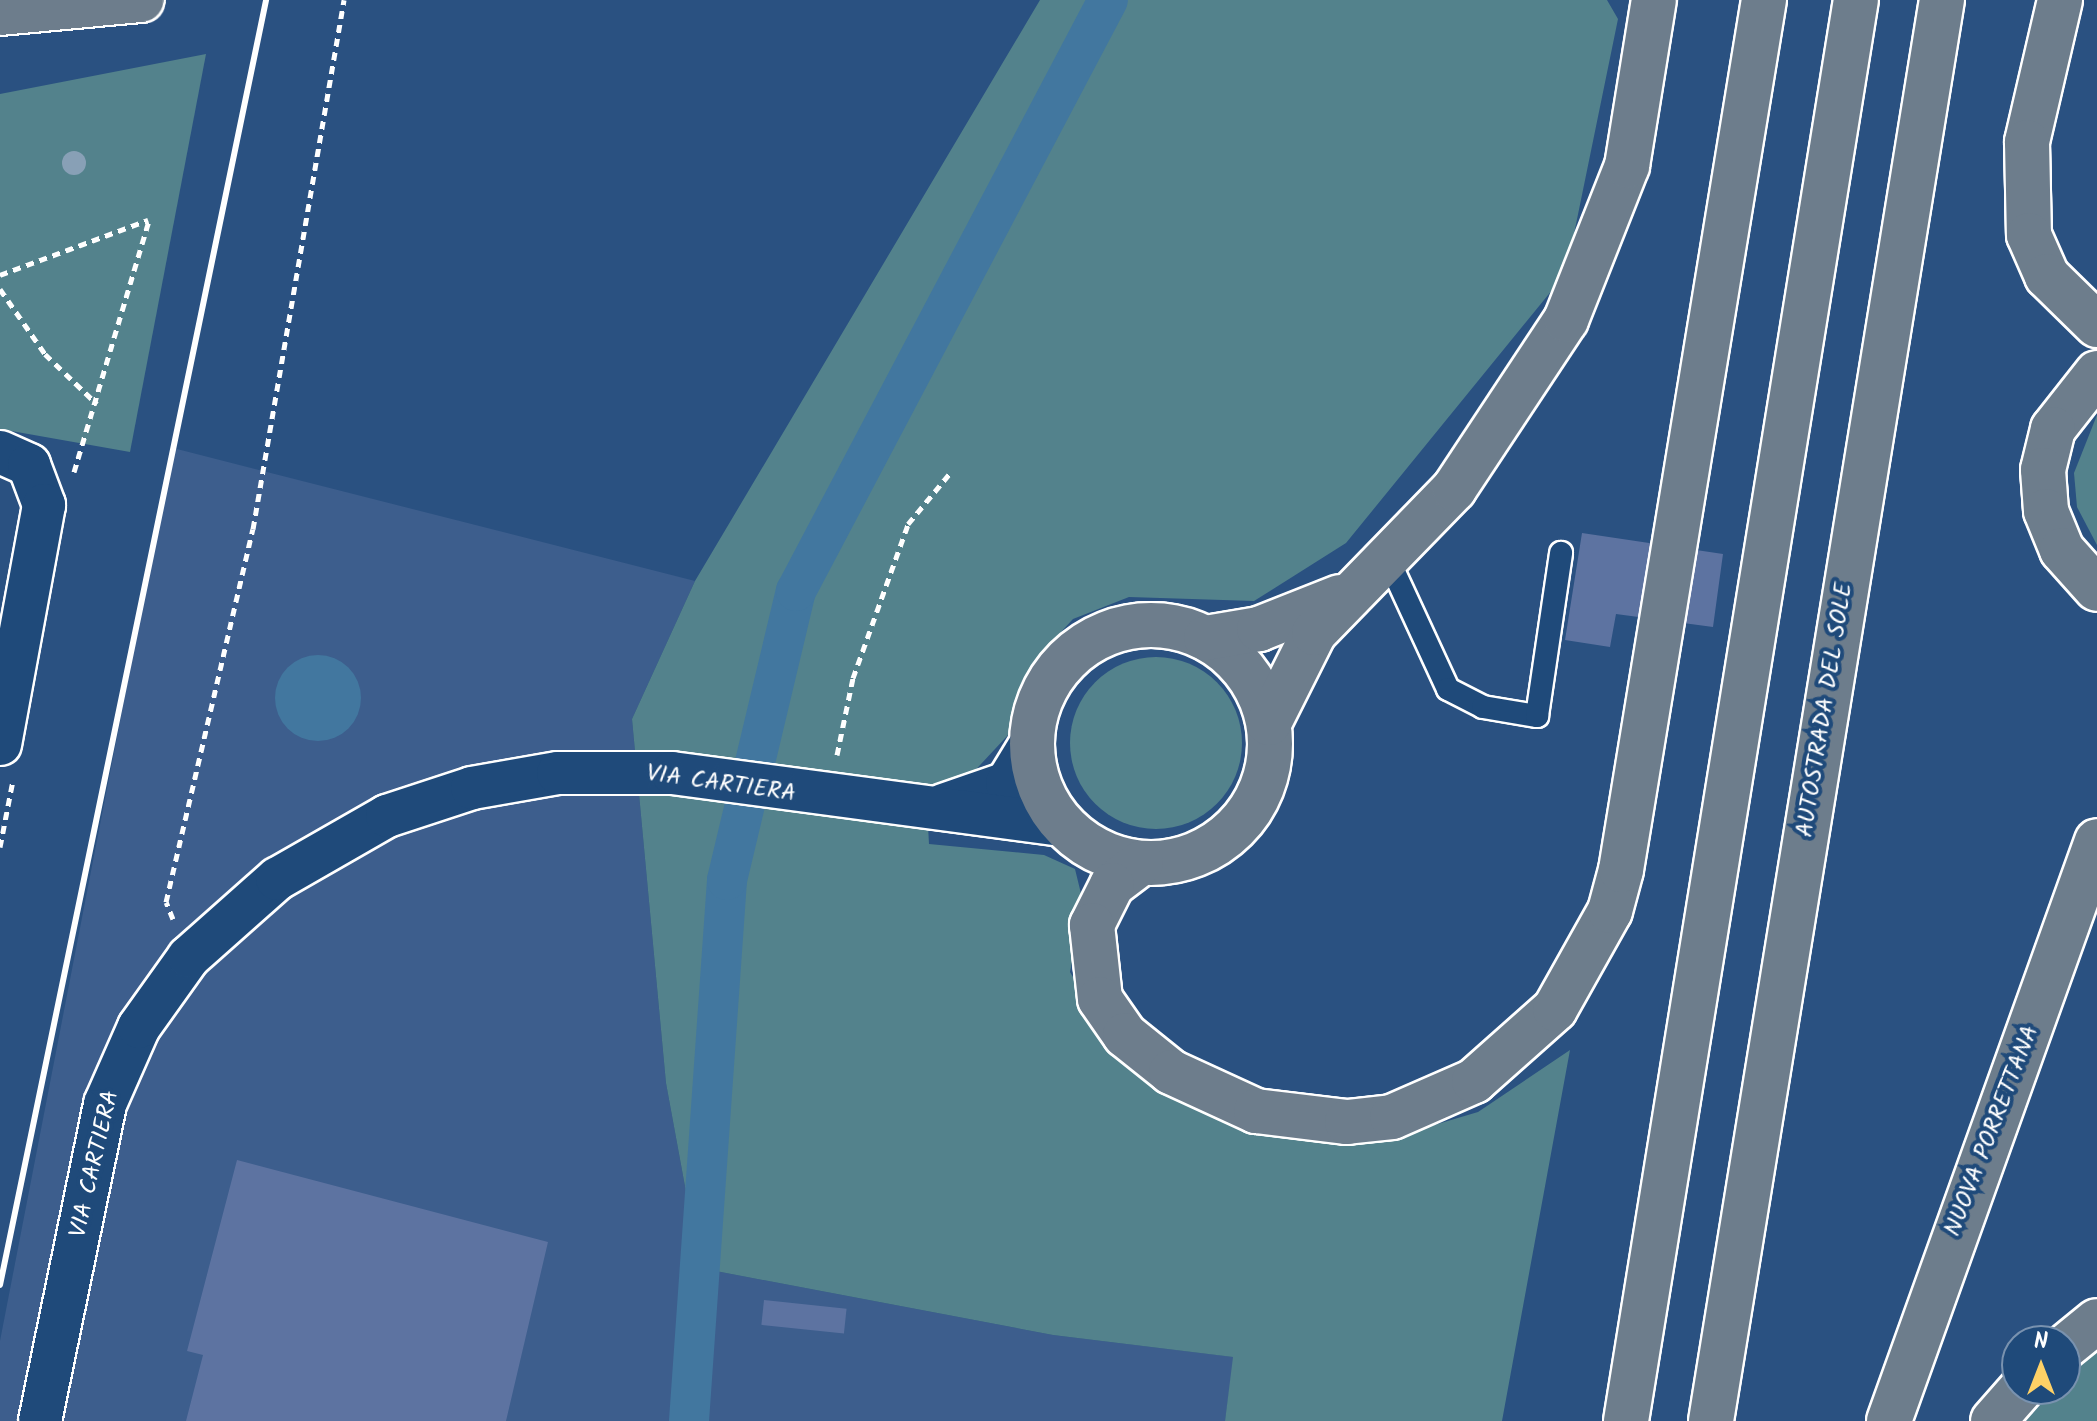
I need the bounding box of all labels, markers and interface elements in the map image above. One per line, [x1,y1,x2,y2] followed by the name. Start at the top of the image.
[1791,581,1859,839] street label: AUTOSTRADA DEL SOLE
[645,759,797,809] street label: VIA CARTIERA
[1939,1022,2045,1240] street label: NUOVA PORRETTANA
[64,1088,126,1240] street label: VIA CARTIERA
[2001,1325,2081,1405] north arrow
[2034,1325,2048,1360] text: N

